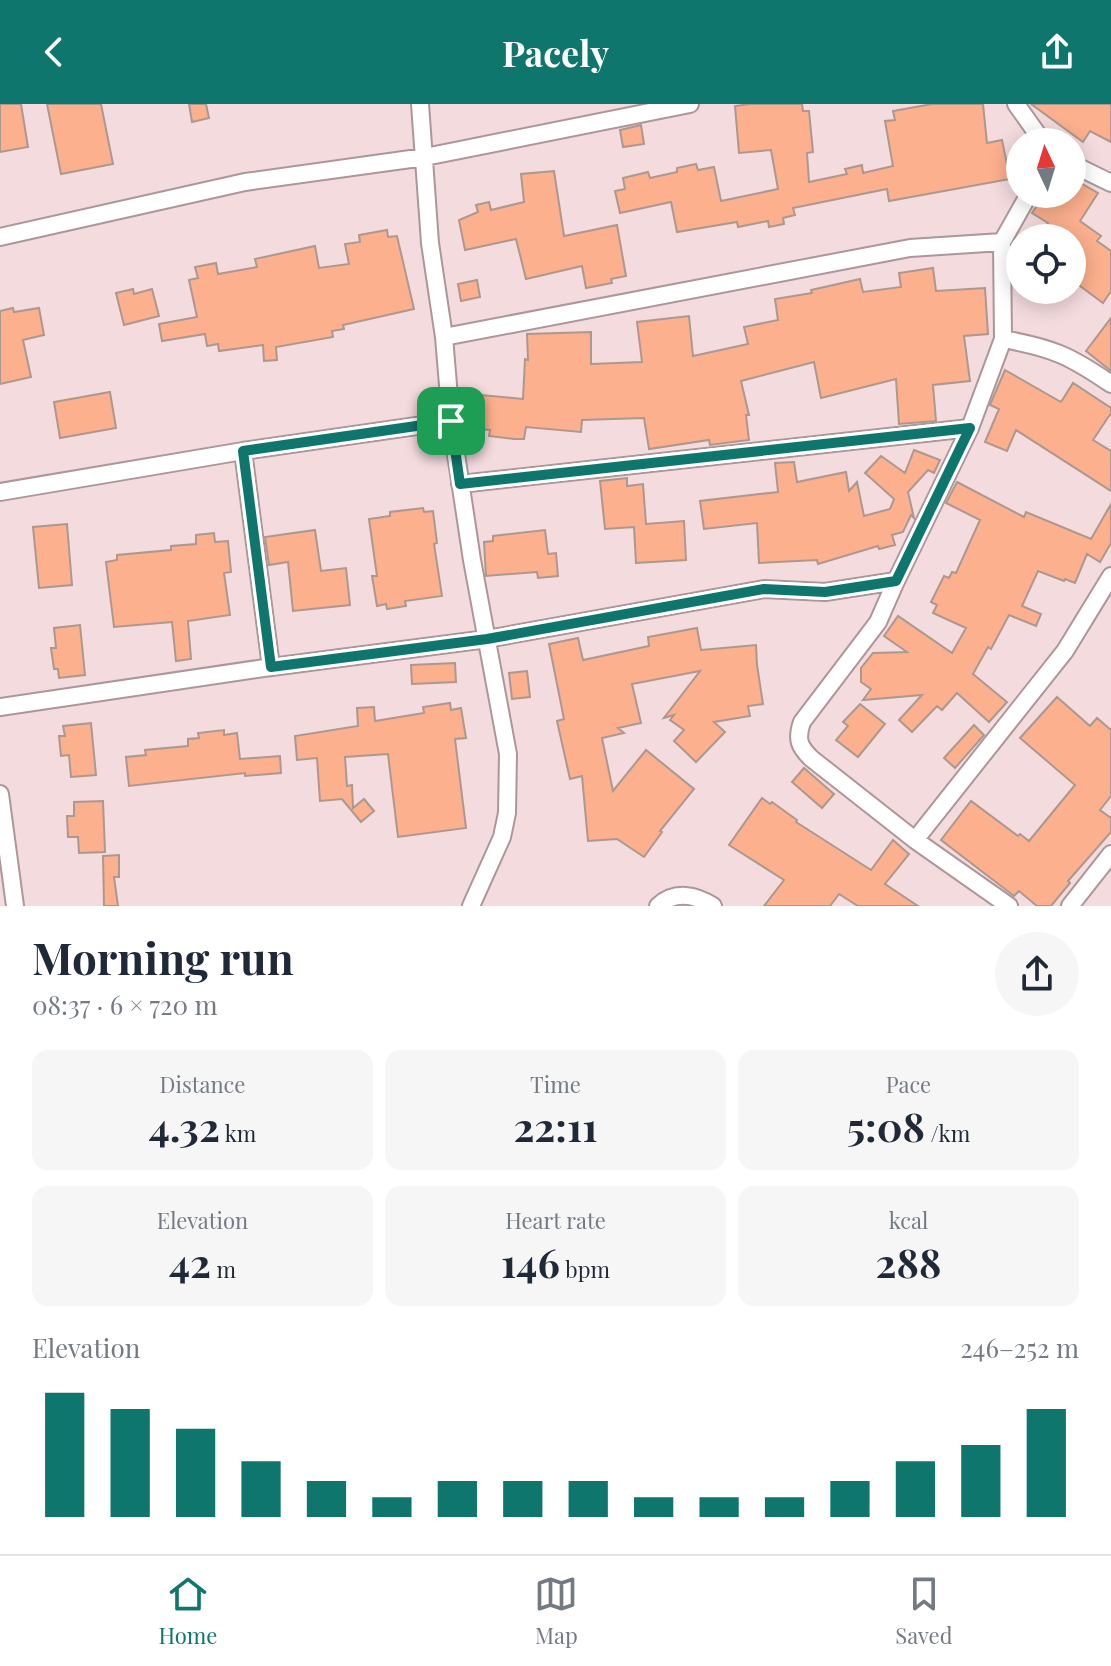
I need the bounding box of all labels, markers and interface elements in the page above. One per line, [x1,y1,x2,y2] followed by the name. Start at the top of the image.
[502,28,609,76] text: Pacely
[32,30,76,74] icon: back
[1035,30,1079,74] icon: share
[1006,128,1086,208] north arrow
[1006,128,1086,304] map controls
[1006,224,1086,304] button: locate
[417,387,485,455] pin
[429,399,473,443] icon: arrive
[32,927,294,986] text: Morning run
[995,932,1079,1016] button: share
[32,987,218,1022] text: 08:37 · 6 × 720 m
[160,1069,245,1099] text: Distance
[530,1069,581,1099] text: Time
[886,1069,931,1099] text: Pace
[149,1099,220,1152] text: 4.32
[513,1099,598,1152] text: 22:11
[847,1099,925,1152] text: 5:08
[220,1118,256,1148] text: km
[925,1118,970,1148] text: /km
[157,1205,248,1235] text: Elevation
[505,1205,606,1235] text: Heart rate
[889,1205,928,1235] text: kcal
[169,1235,211,1288] text: 42
[501,1235,560,1288] text: 146
[876,1235,941,1288] text: 288
[211,1254,236,1284] text: m
[560,1254,610,1284] text: bpm
[32,1330,140,1365] text: Elevation
[960,1330,1079,1365] text: 246–252 m
[158,1572,217,1650] tab: Home
[534,1572,578,1650] tab: Map
[895,1572,953,1650] tab: Saved

